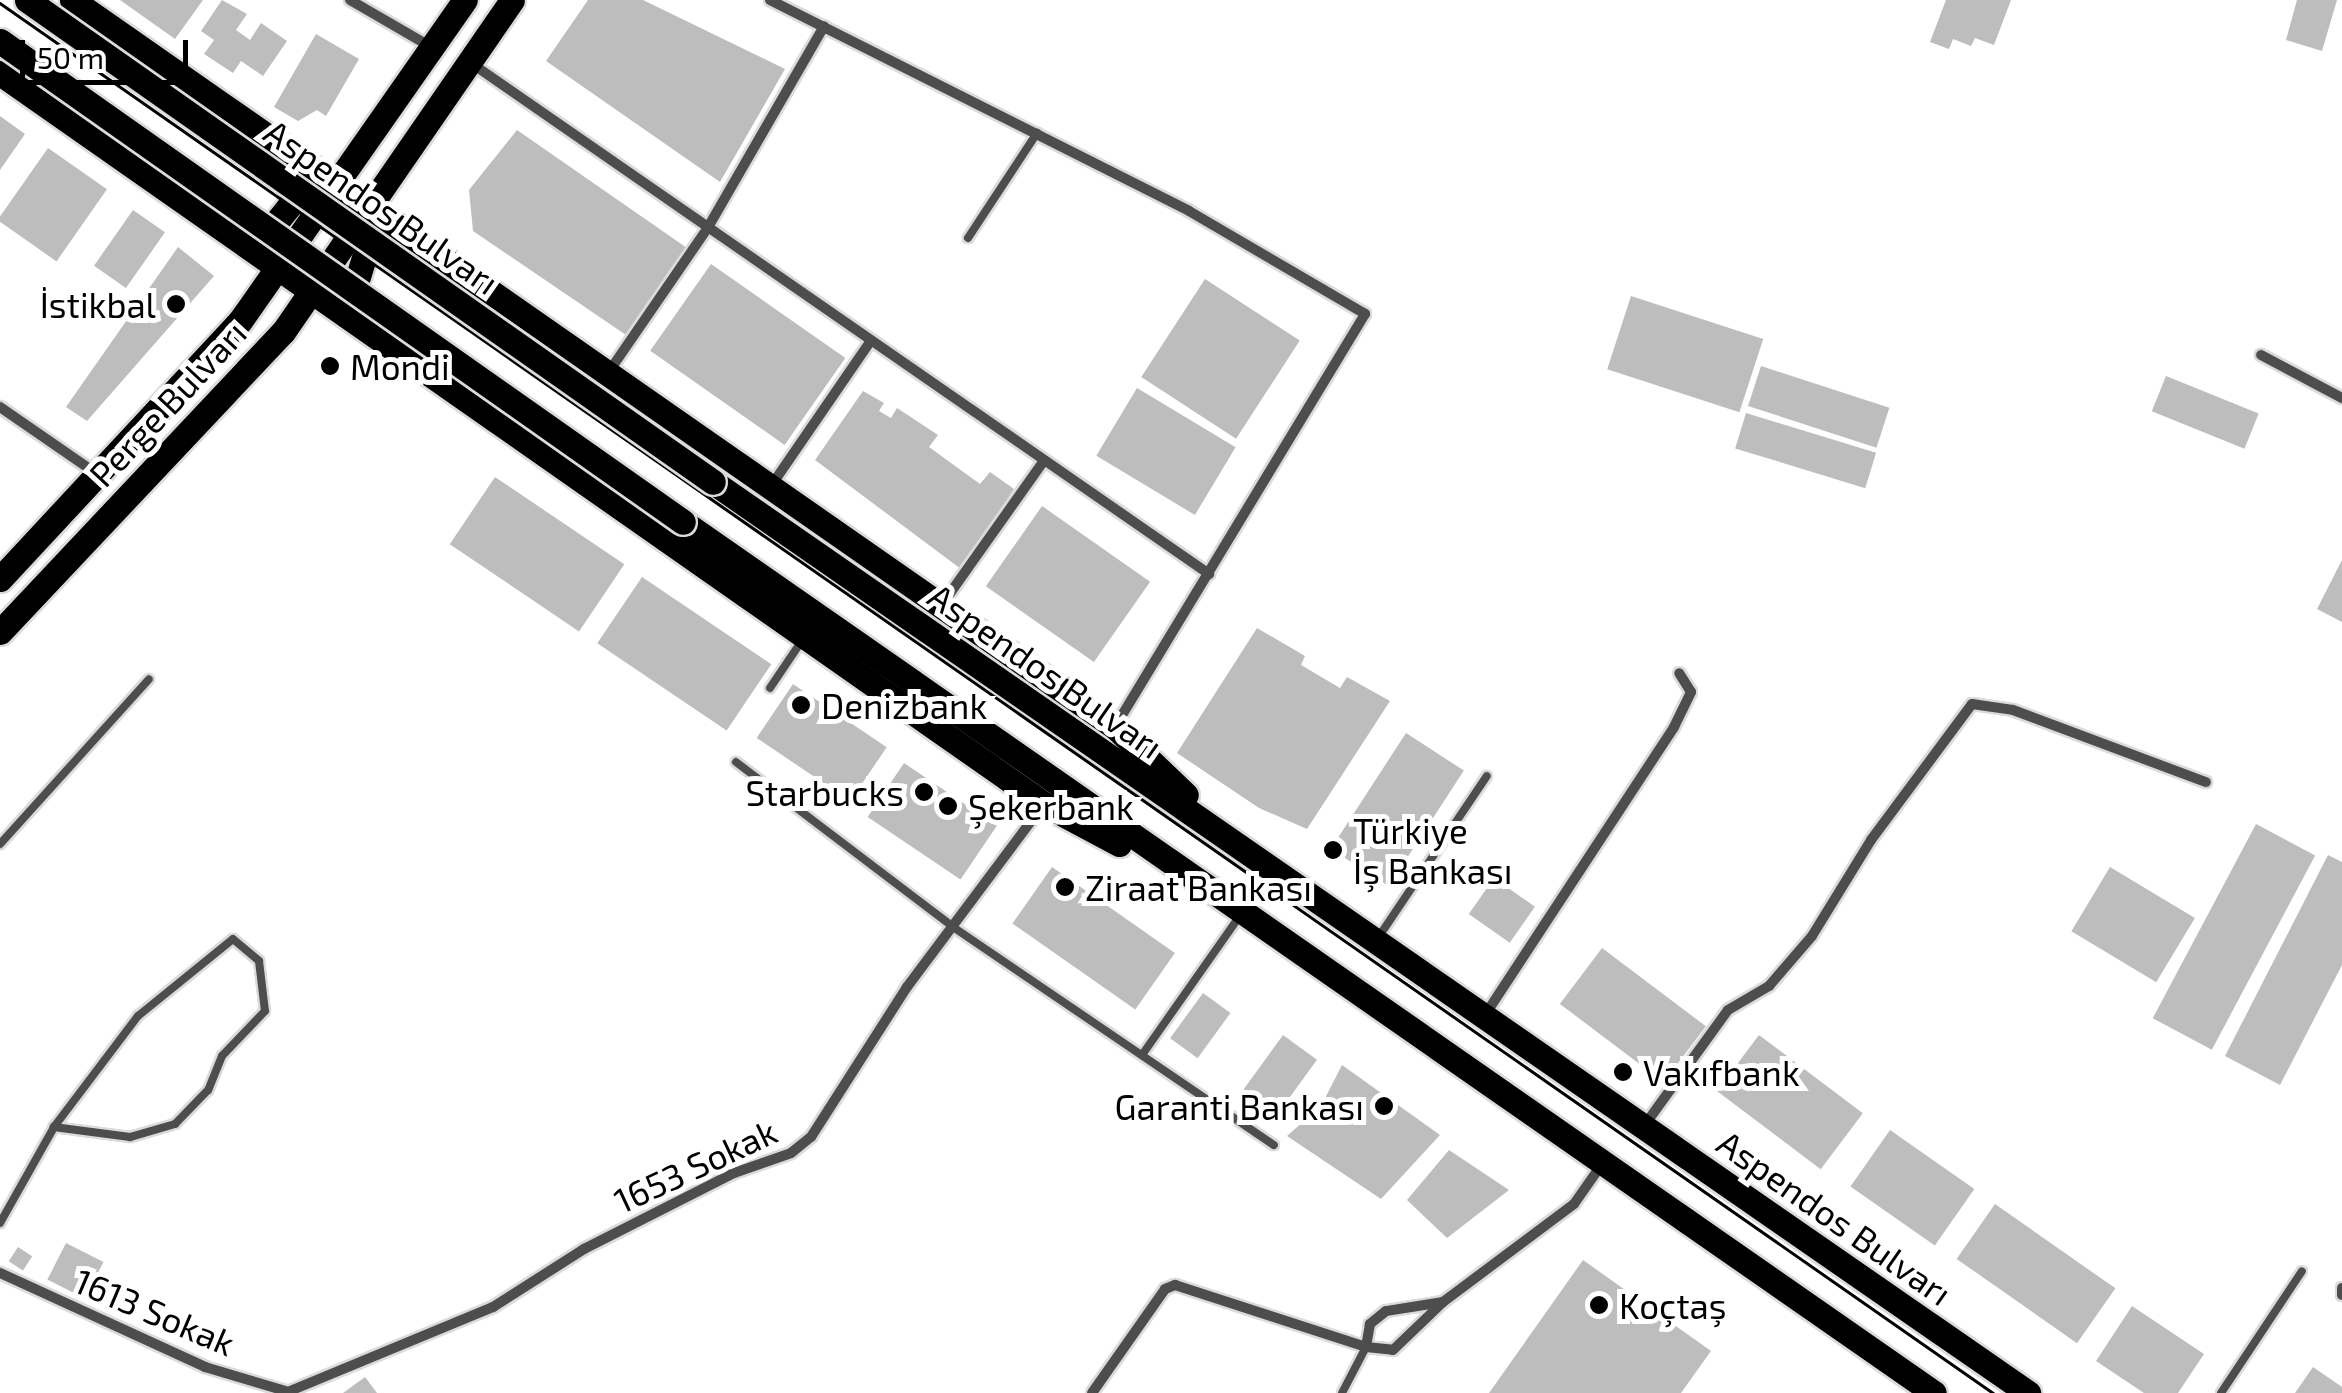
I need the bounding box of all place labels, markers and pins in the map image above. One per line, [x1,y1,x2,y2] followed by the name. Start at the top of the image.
[40,283,156,325] place label: İstikbal
[165,293,187,315] marker: İstikbal
[350,345,450,387] place label: Mondi
[319,355,341,377] marker: Mondi
[821,684,987,726] place label: Denizbank
[790,694,812,716] marker: Denizbank
[745,771,904,813] place label: Starbucks
[913,781,935,803] marker: Starbucks
[968,785,1134,827] place label: Şekerbank
[937,795,959,817] marker: Şekerbank
[1353,809,1513,891] place label: Türkiye İş Bankası
[1322,839,1344,861] marker: Türkiye İş Bankası
[1085,866,1312,908] place label: Ziraat Bankası
[1054,876,1076,898] marker: Ziraat Bankası
[1643,1051,1800,1093] place label: Vakıfbank
[1612,1061,1634,1083] marker: Vakıfbank
[1115,1085,1364,1127] place label: Garanti Bankası
[1373,1095,1395,1117] marker: Garanti Bankası
[1619,1284,1727,1326] place label: Koçtaş
[1588,1294,1610,1316] marker: Koçtaş

